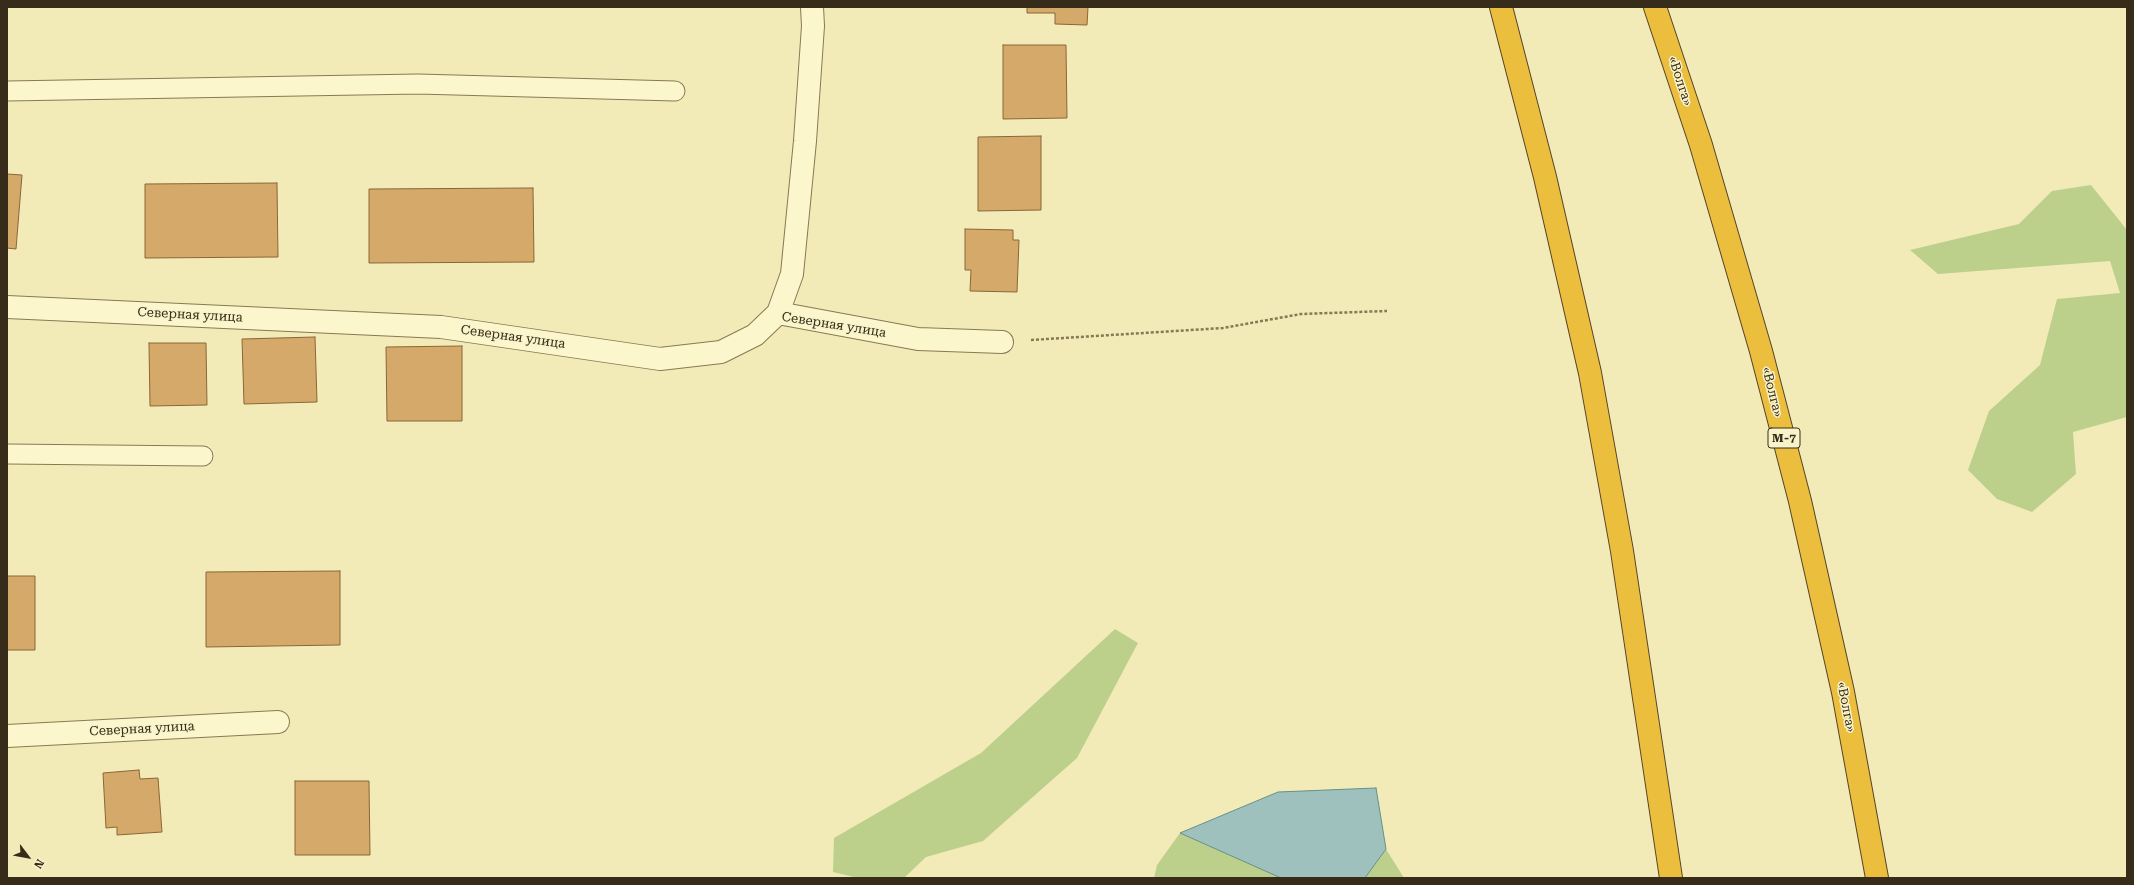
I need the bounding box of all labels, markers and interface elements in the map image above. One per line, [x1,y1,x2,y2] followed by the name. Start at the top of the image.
[1665,54,1695,108] street label: «Волга»
[137,304,243,326] street label: Северная улица
[781,309,887,341] street label: Северная улица
[460,322,566,352] street label: Северная улица
[1758,365,1786,419] street label: «Волга»
[1768,428,1800,448] road number: М-7
[1833,680,1859,734] street label: «Волга»
[89,718,195,740] street label: Северная улица
[8,837,48,877] north arrow
[31,857,46,871] text: N

